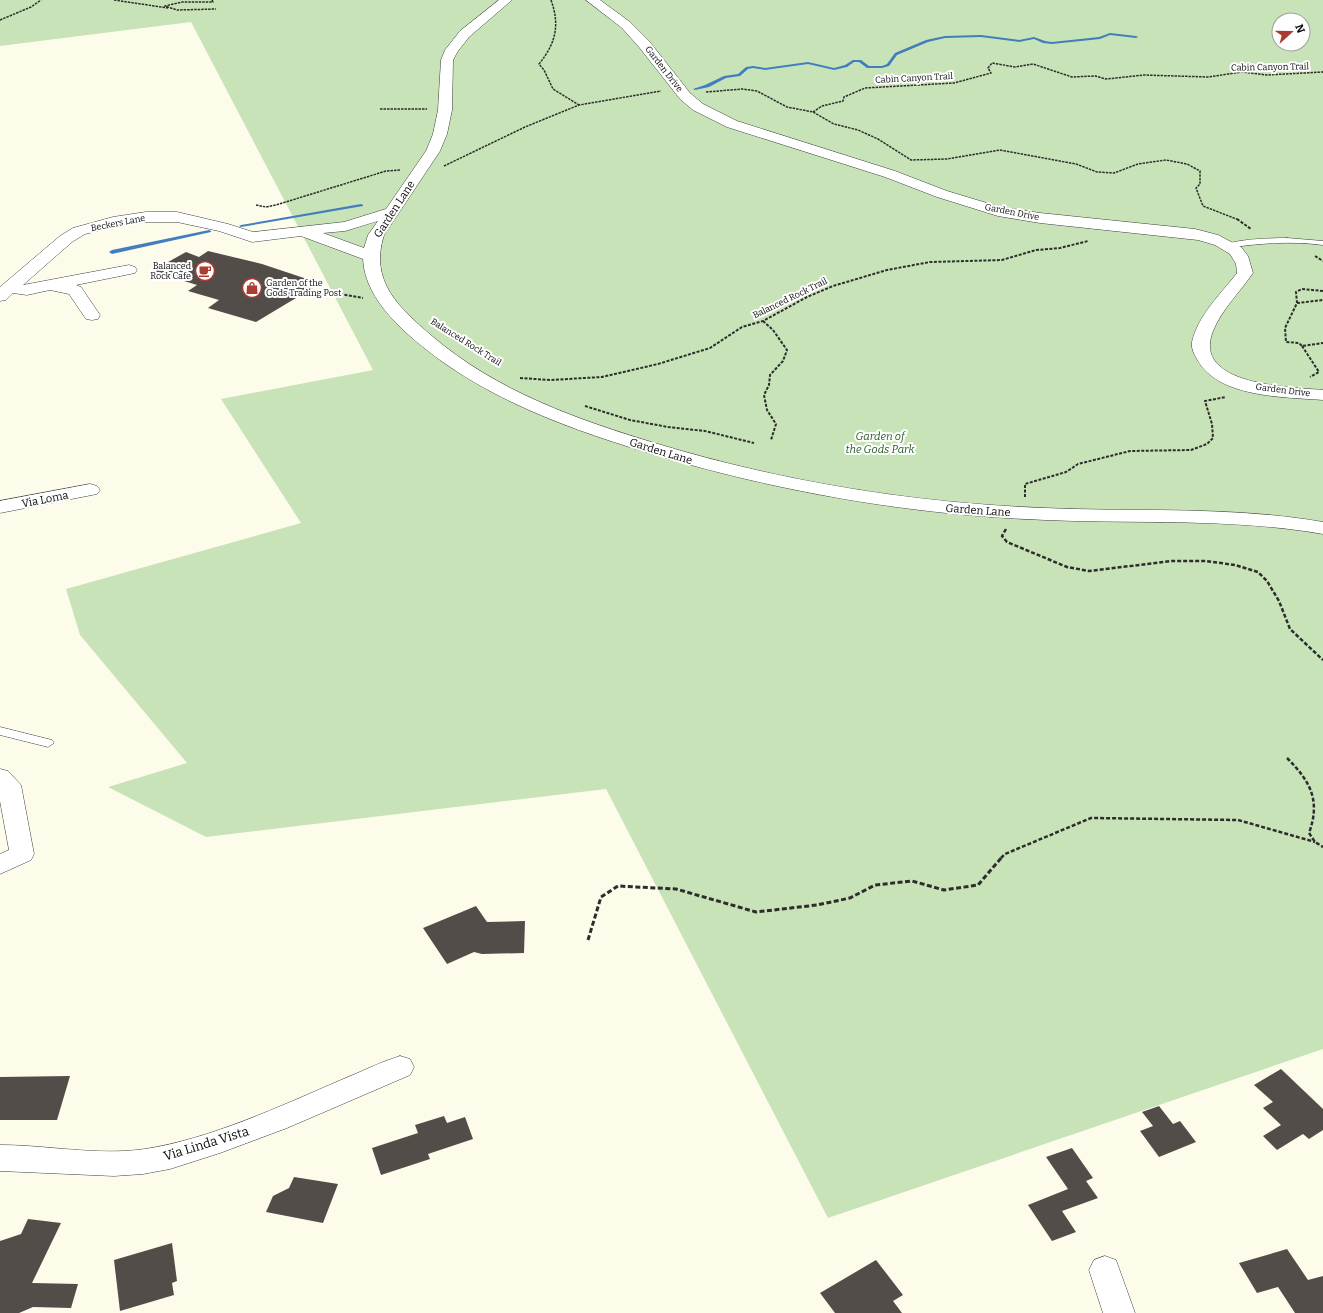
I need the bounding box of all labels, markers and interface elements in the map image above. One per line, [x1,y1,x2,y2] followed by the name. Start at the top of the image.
[1271,12,1311,52] north arrow
[1292,22,1308,35] text: N
[643,44,685,94] street label: Garden Drive
[1231,61,1310,73] street label: Cabin Canyon Trail
[875,71,954,85] street label: Cabin Canyon Trail
[371,178,418,240] street label: Garden Lane
[984,202,1040,222] street label: Garden Drive
[90,213,146,233] street label: Beckers Lane
[194,260,216,282] cafe icon: Balanced Rock Cafe
[150,261,192,281] place label: Balanced Rock Cafe
[751,276,829,320] street label: Balanced Rock Trail
[241,277,263,299] shop icon: Garden of the Gods Trading Post
[266,278,342,298] place label: Garden of the Gods Trading Post
[429,316,503,368] street label: Balanced Rock Trail
[1255,382,1311,398] street label: Garden Drive
[846,430,915,456] park label: Garden of the Gods Park
[628,436,694,467] street label: Garden Lane
[21,489,70,510] street label: Via Loma
[945,502,1011,519] street label: Garden Lane
[162,1123,251,1164] street label: Via Linda Vista

